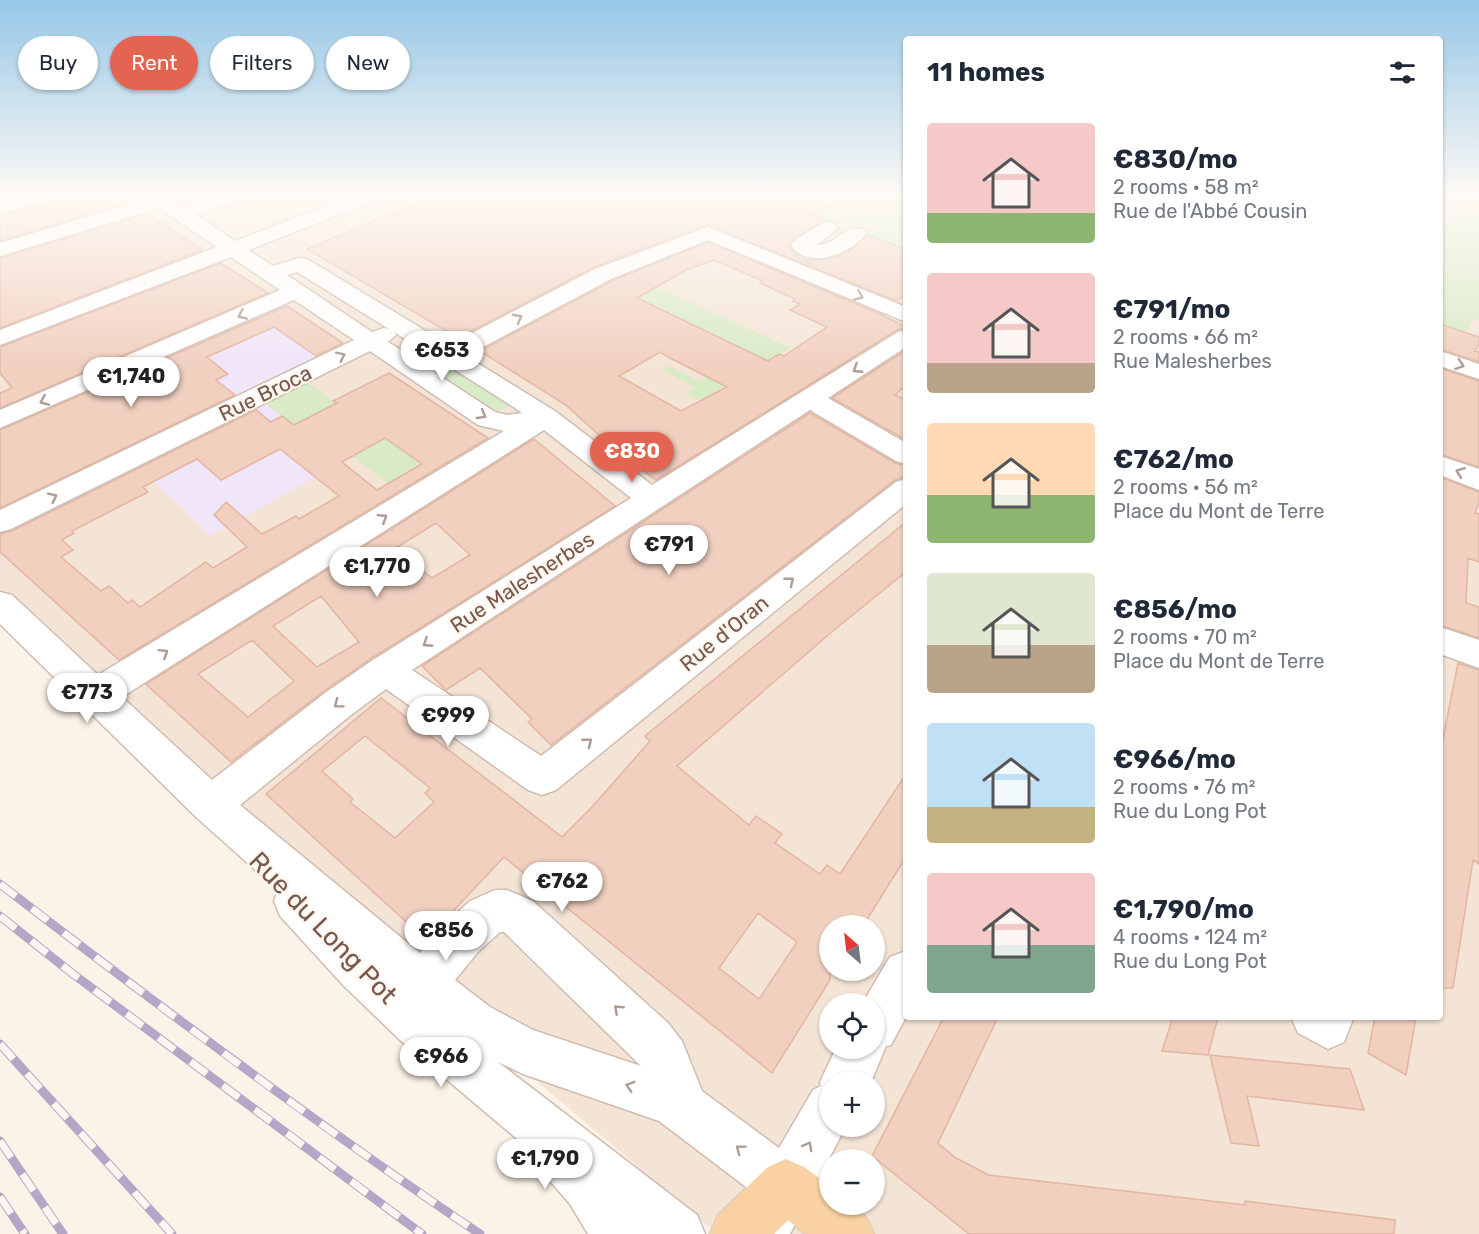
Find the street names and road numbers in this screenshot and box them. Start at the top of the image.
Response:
street label: Rue Broca [214,360,316,426]
street label: Rue Malesherbes [445,526,599,638]
street label: Rue d'Oran [675,590,773,676]
street label: Rue du Long Pot [243,845,403,1011]

